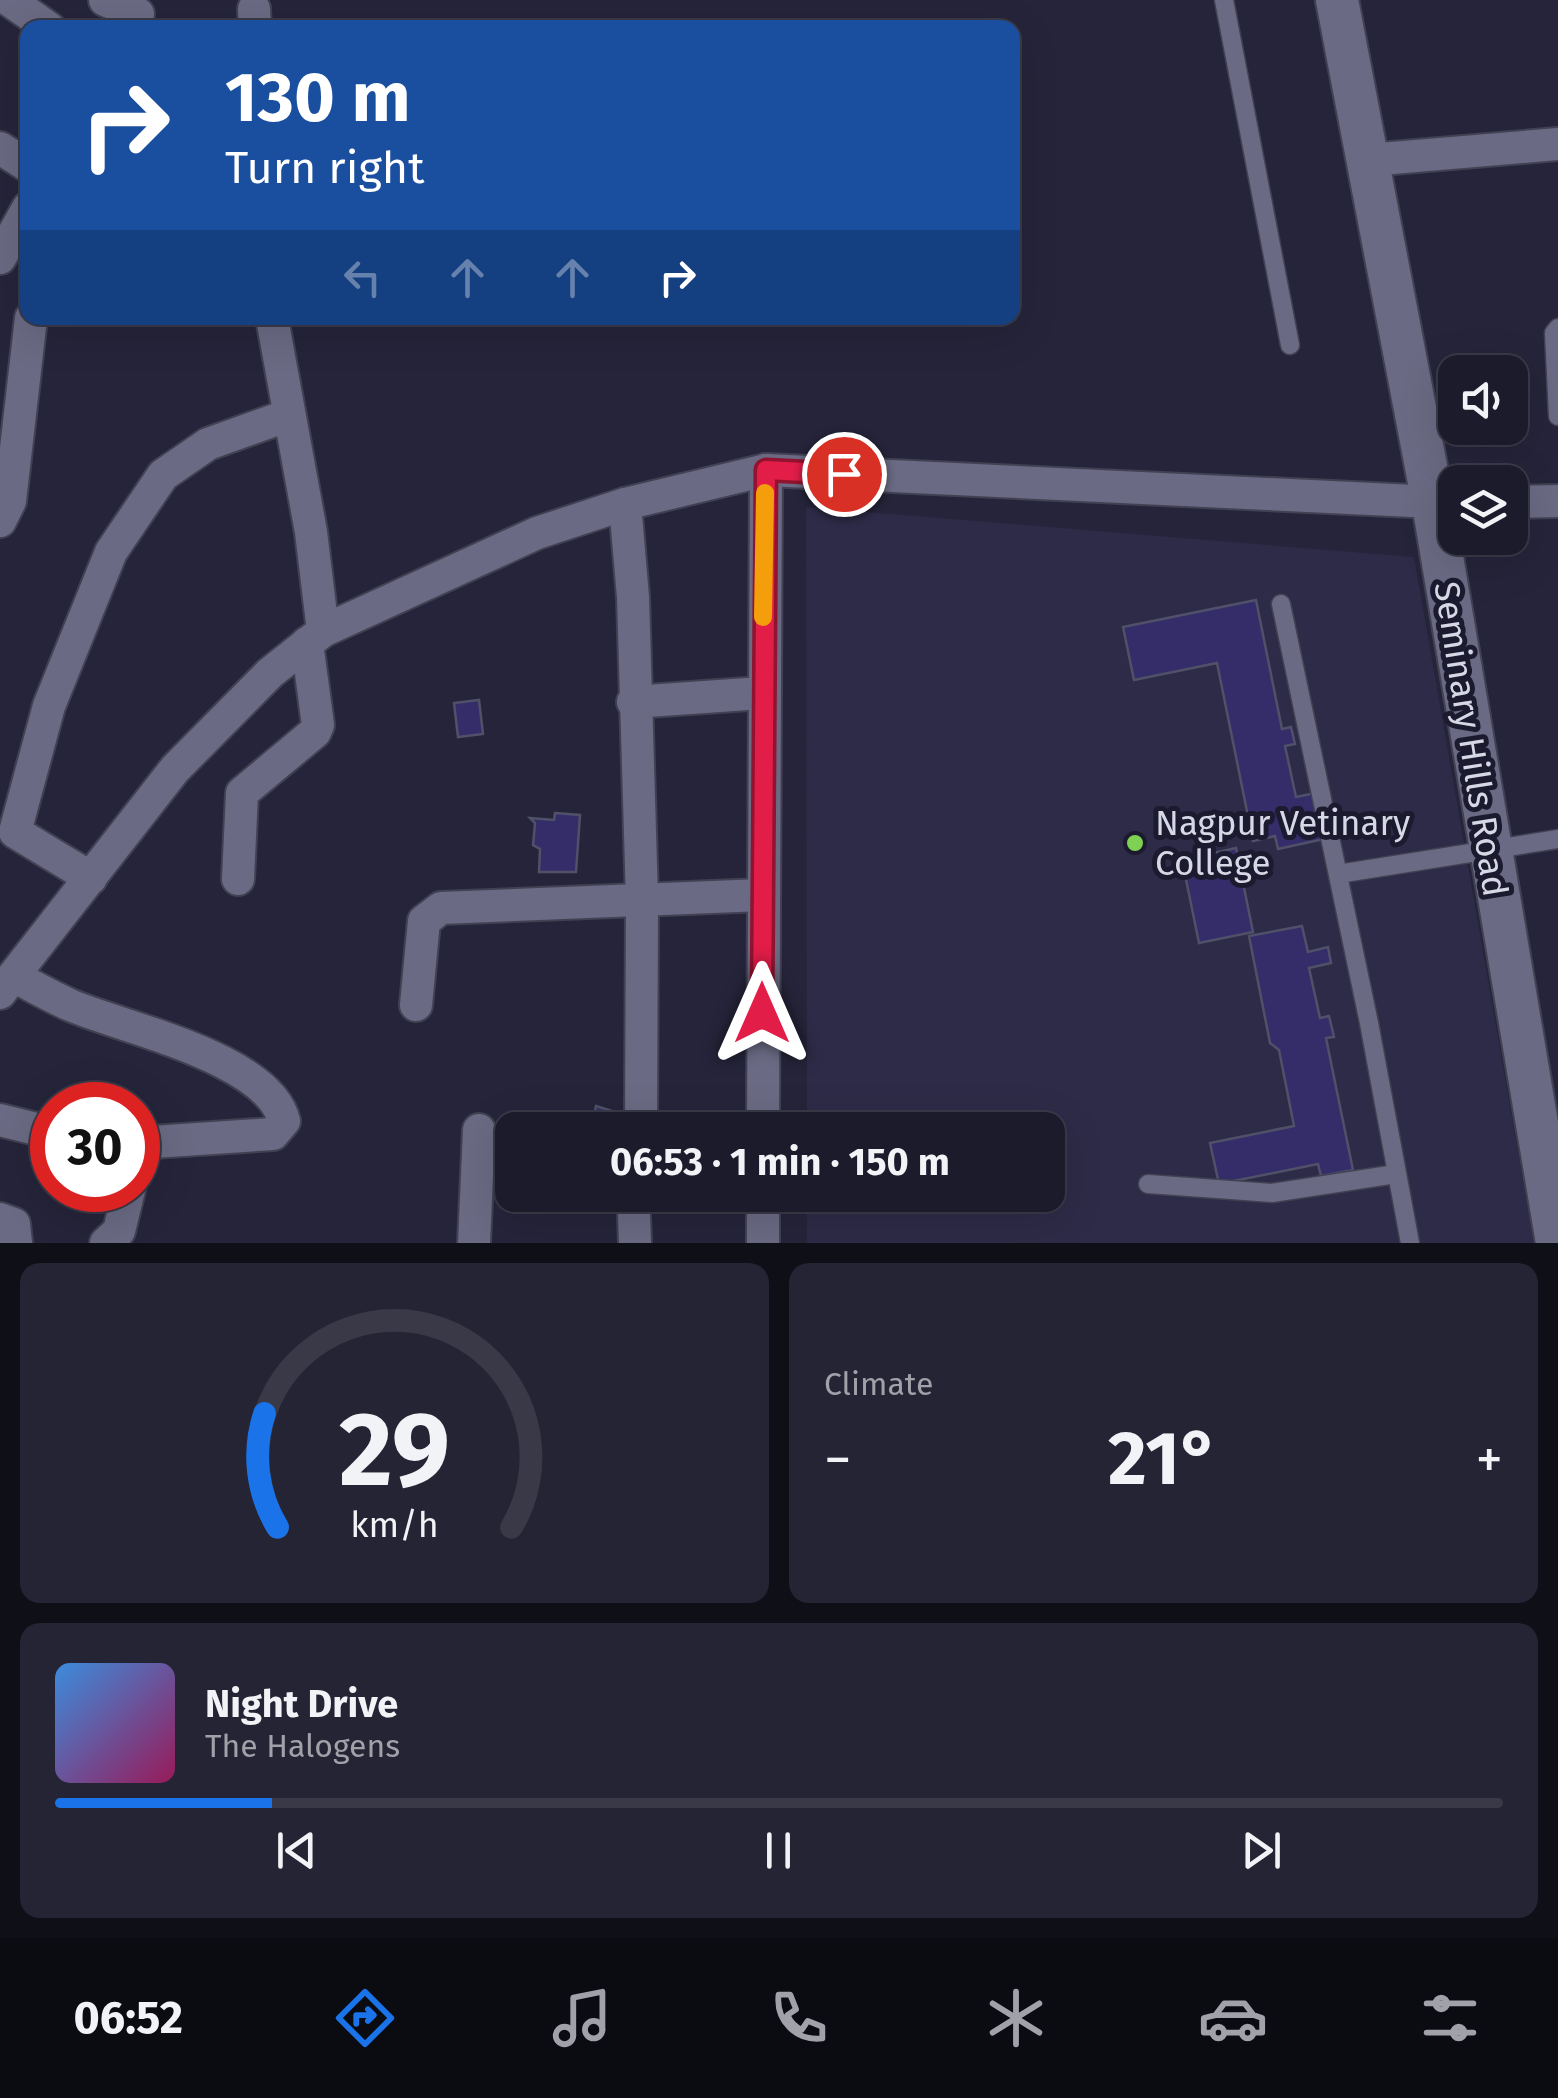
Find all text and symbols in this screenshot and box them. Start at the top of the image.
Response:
text: 130 m [225,56,411,140]
icon: right [60,60,190,190]
text: Turn right [225,141,424,195]
icon: left [335,250,390,305]
icon: ahead [440,250,495,305]
icon: ahead [545,250,600,305]
icon: right [650,250,705,305]
map controls [1438,355,1528,555]
button: sound [1438,355,1528,445]
pin [802,432,887,517]
icon: arrive [817,447,872,502]
button: layers [1438,465,1528,555]
street label: Seminary Hills Road [1425,579,1517,899]
place label: Nagpur Vetinary College [1155,802,1410,884]
marker: Nagpur Vetinary College [1124,832,1146,854]
position arrow [710,961,814,1065]
speed limit sign: 30 [30,1082,160,1212]
text: 06:53 · 1 min · 150 m [610,1139,950,1185]
text: Climate [824,1365,933,1403]
text: 29 [339,1388,450,1513]
text: 21° [1108,1414,1219,1504]
text: − [824,1427,852,1493]
text: + [1476,1427,1503,1493]
text: km/h [350,1504,439,1546]
text: Night Drive [205,1681,398,1727]
text: The Halogens [205,1727,400,1765]
icon: previous [269,1823,324,1878]
icon: pause [751,1823,806,1878]
icon: next [1234,1823,1289,1878]
icon: directions [330,1983,400,2053]
icon: music [547,1983,617,2053]
icon: phone [764,1983,834,2053]
icon: climate [981,1983,1051,2053]
icon: car [1198,1983,1268,2053]
icon: filters [1415,1983,1485,2053]
text: 06:52 [73,1991,183,2045]

